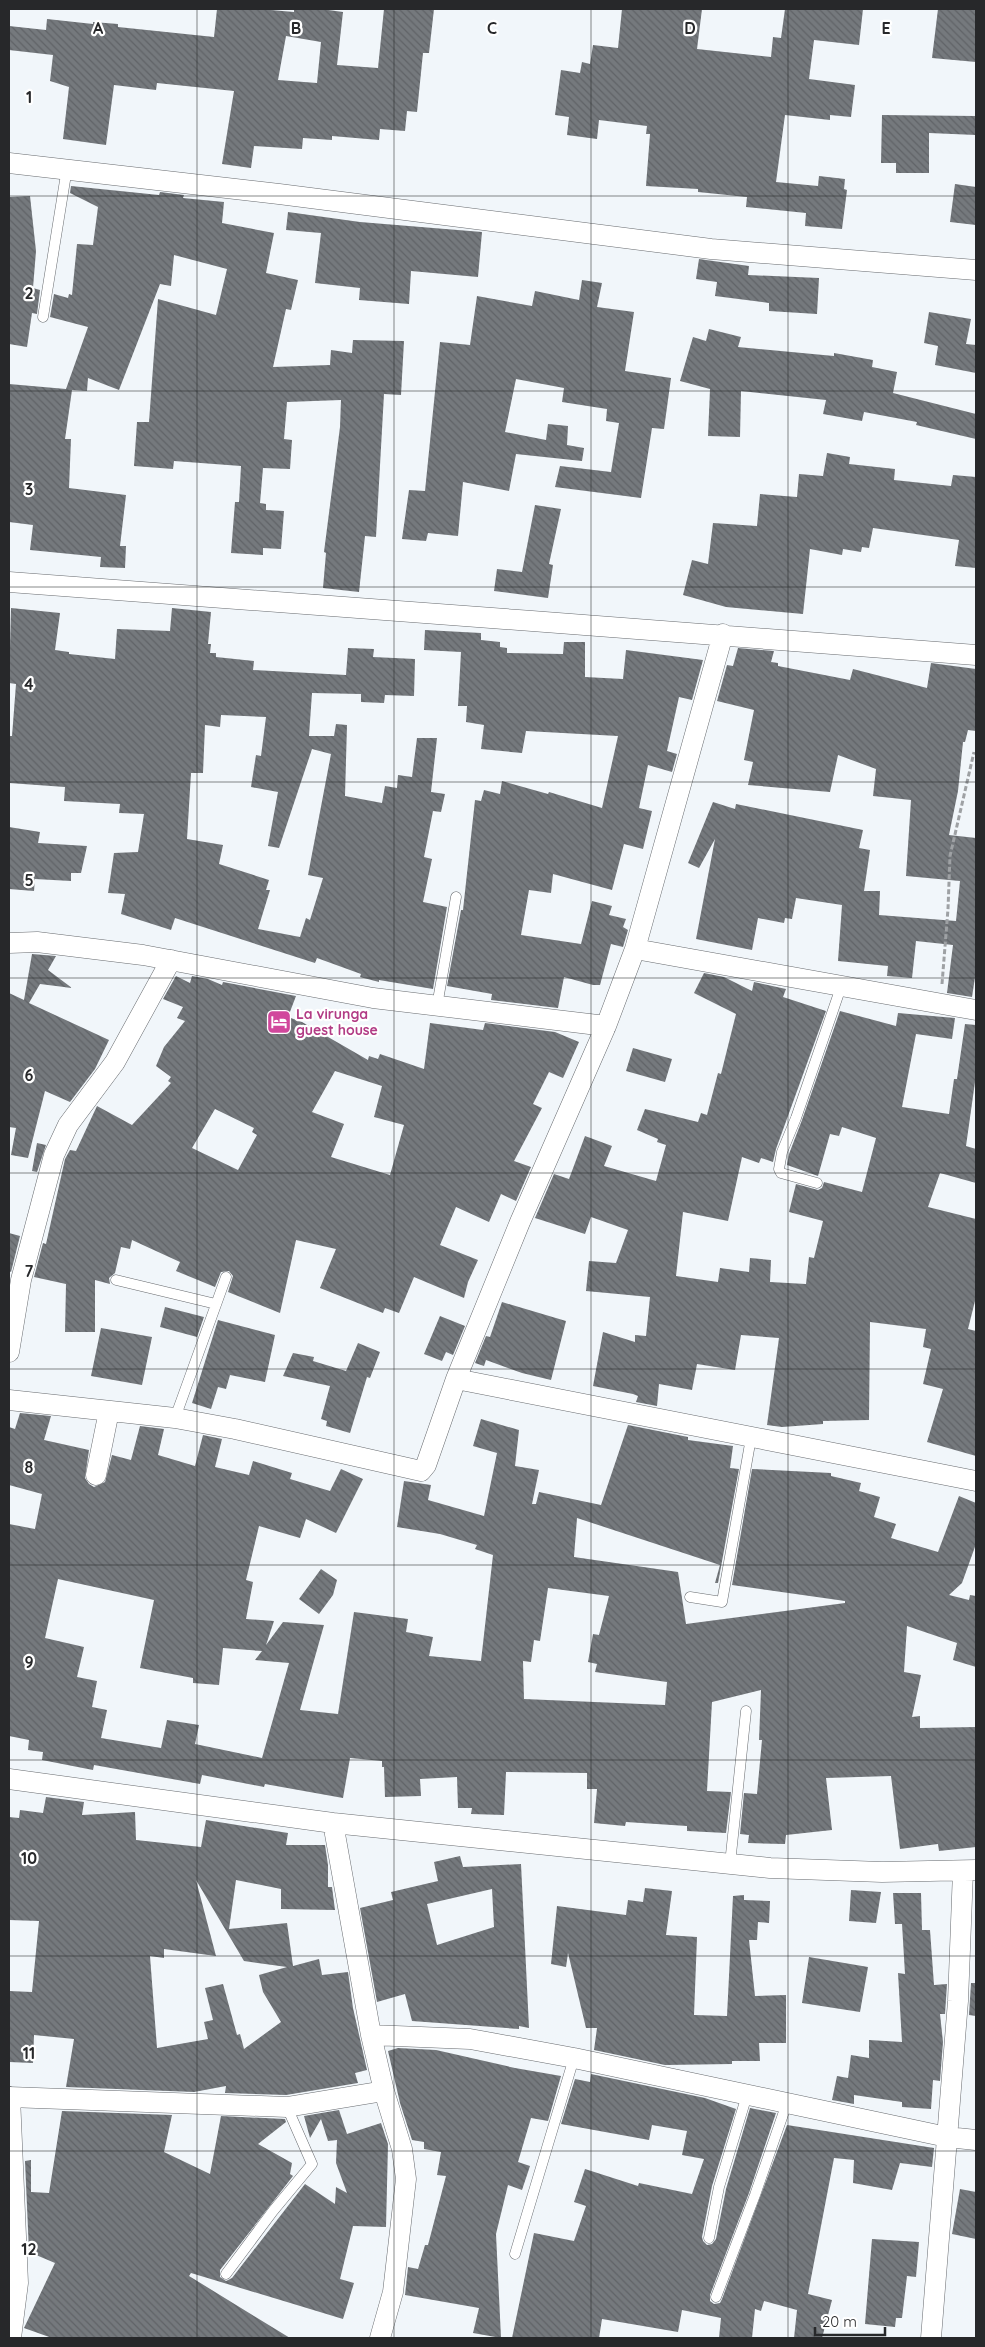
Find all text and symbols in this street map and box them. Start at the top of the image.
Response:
text: A [93,18,104,38]
text: B [291,18,301,38]
text: C [487,18,497,38]
text: D [684,18,696,38]
text: E [881,18,891,38]
text: 1 [26,87,32,107]
text: 2 [24,283,34,303]
text: 3 [25,479,33,499]
text: 4 [24,674,34,694]
text: 5 [24,870,34,890]
place label: La virunga guest house [296,1005,378,1039]
hotel icon: La virunga guest house [266,1009,292,1035]
text: 6 [25,1065,34,1085]
text: 7 [25,1261,34,1281]
text: 8 [25,1457,34,1477]
text: 9 [24,1652,34,1672]
text: 10 [21,1848,37,1868]
text: 11 [23,2043,35,2063]
text: 12 [21,2239,37,2259]
scale bar [815,2304,885,2336]
text: 20 m [822,2312,857,2331]

